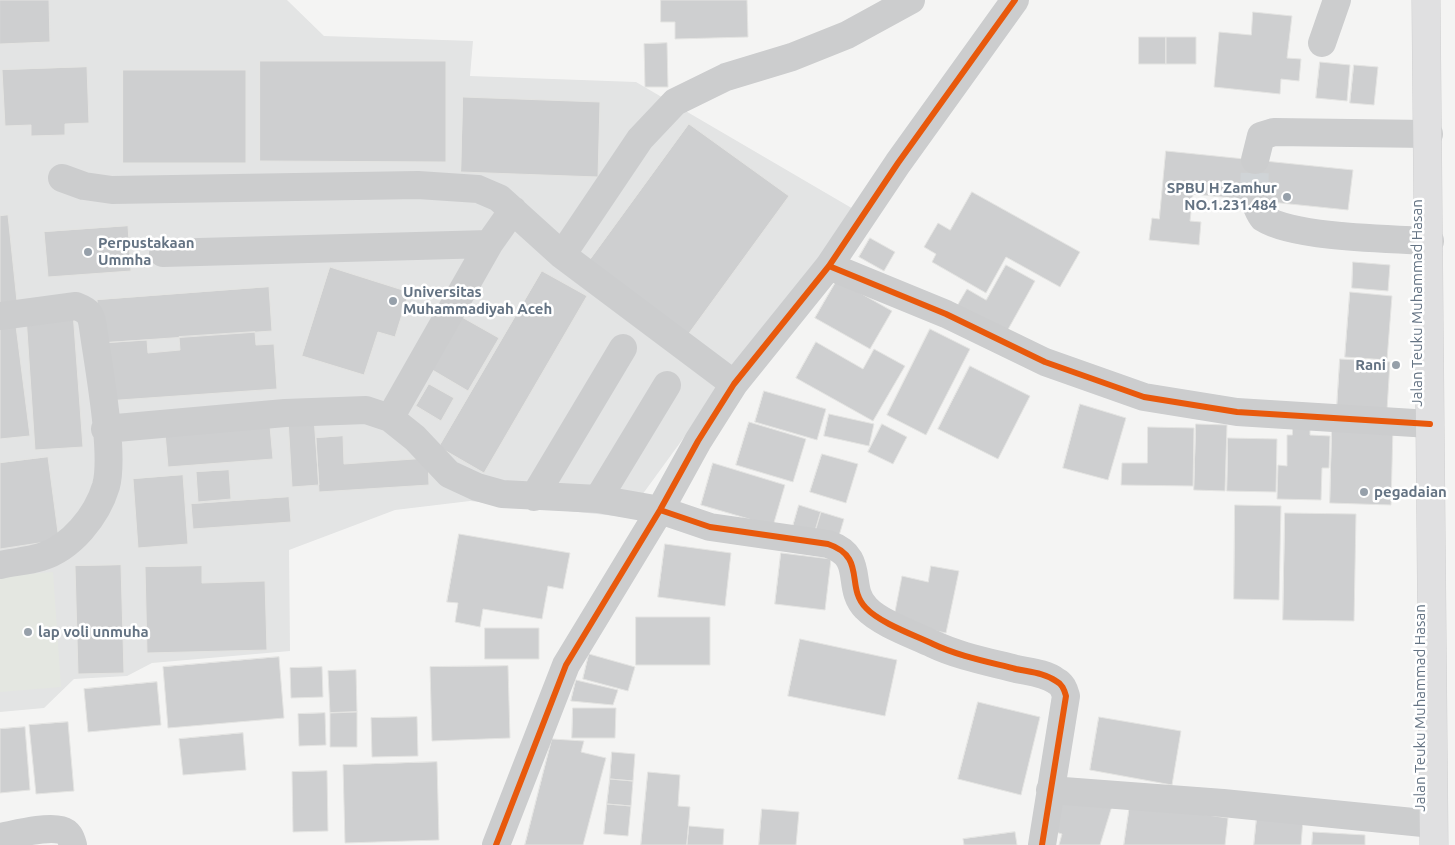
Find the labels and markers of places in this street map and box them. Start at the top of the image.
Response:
place label: SPBU H Zamhur NO.1.231.484 [1167,179,1277,214]
marker: SPBU H Zamhur NO.1.231.484 [1281,191,1293,203]
place label: Perpustakaan Ummha [98,234,195,269]
marker: Perpustakaan Ummha [82,246,94,258]
place label: Universitas Muhammadiyah Aceh [403,283,552,318]
marker: Universitas Muhammadiyah Aceh [387,295,399,307]
place label: Rani [1355,356,1386,374]
marker: Rani [1390,359,1402,371]
place label: pegadaian [1374,483,1447,501]
marker: pegadaian [1358,486,1370,498]
place label: lap voli unmuha [38,623,149,641]
marker: lap voli unmuha [22,626,34,638]

